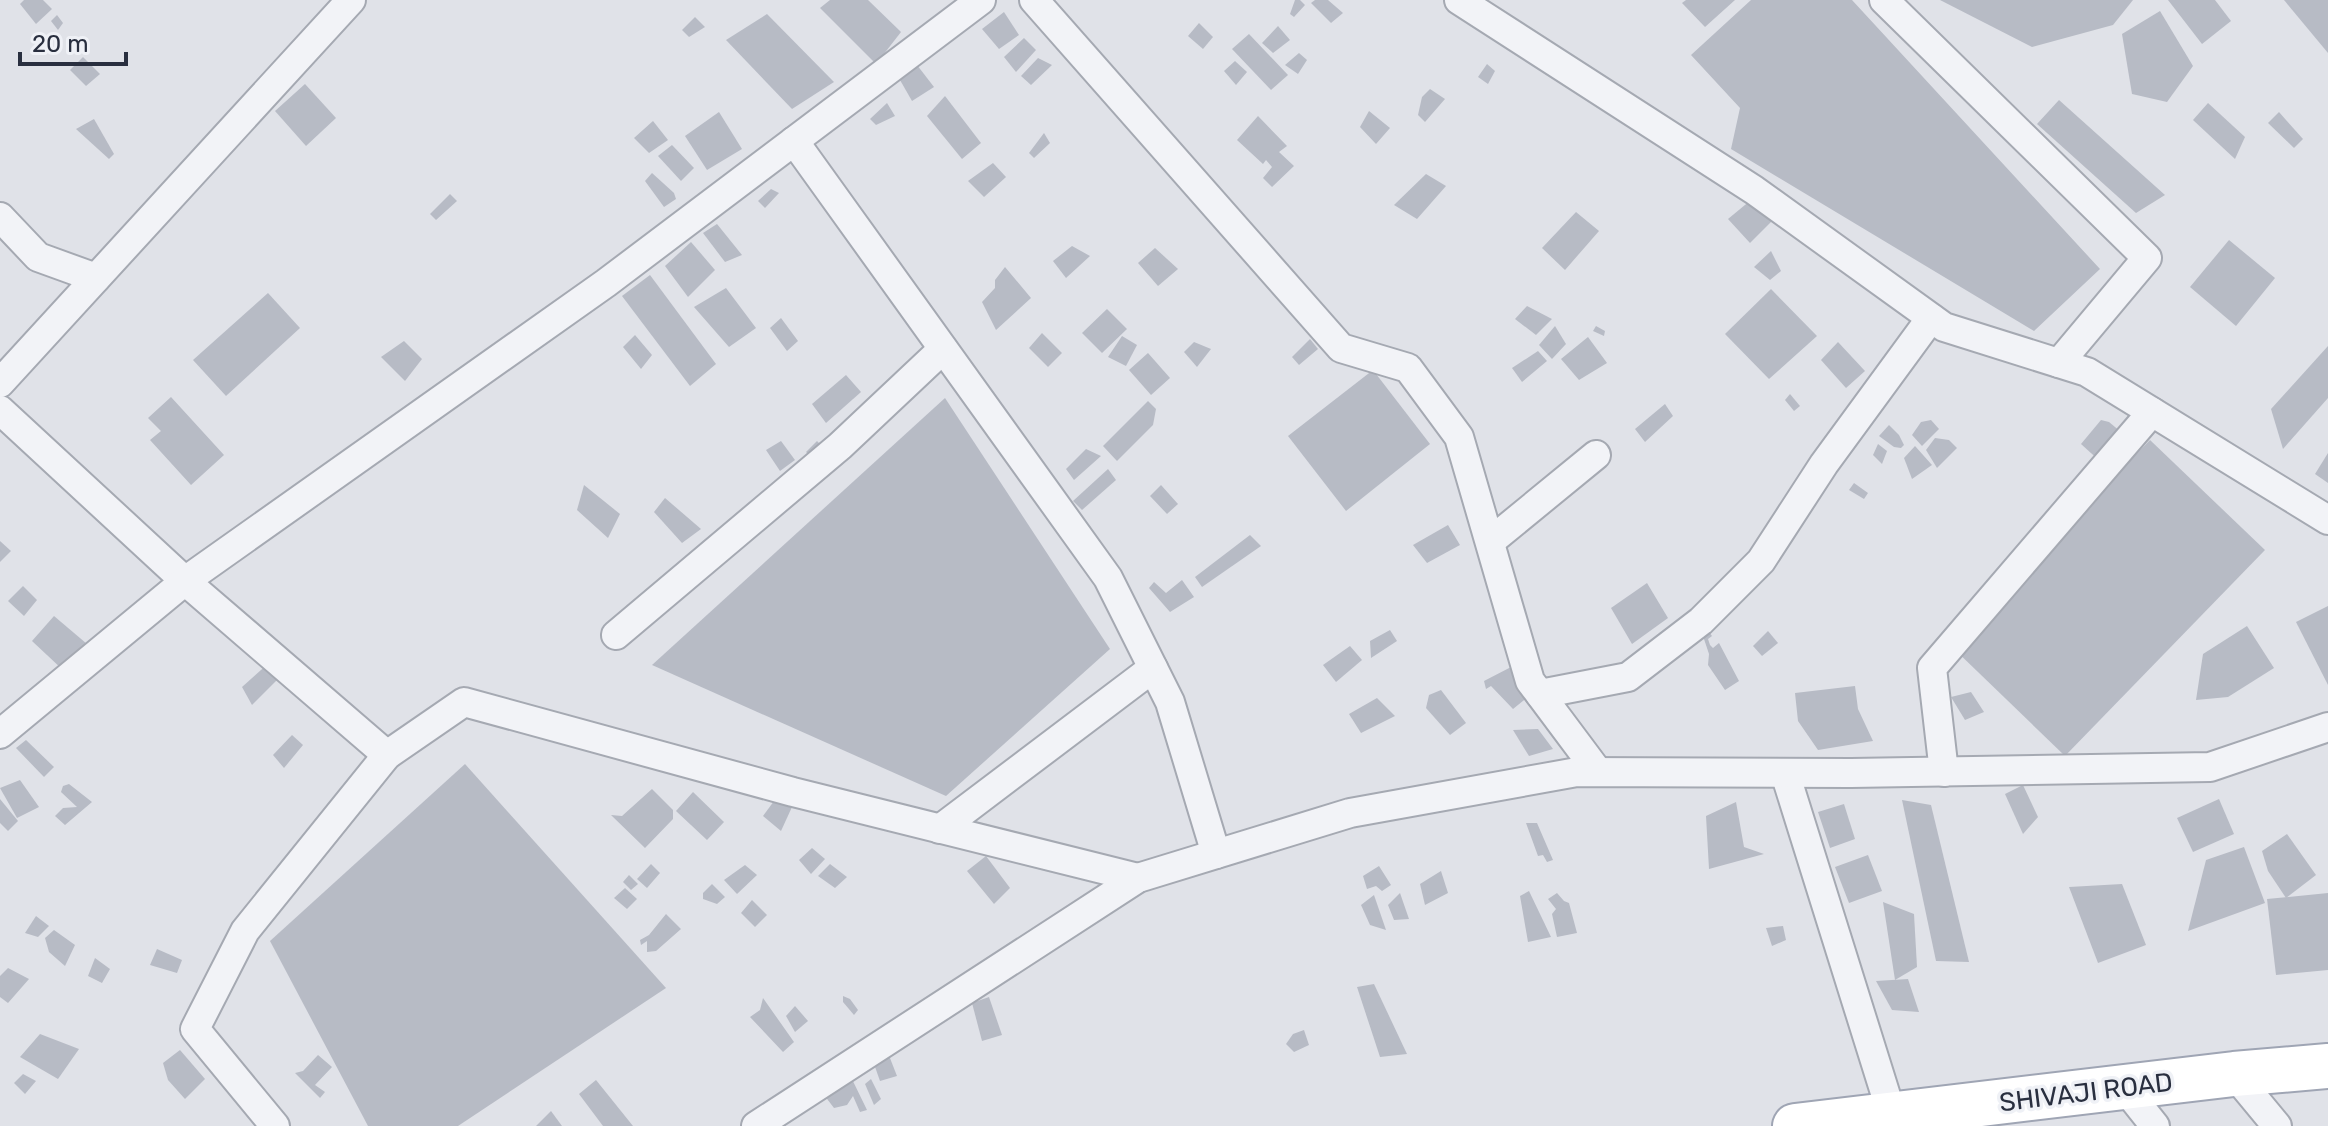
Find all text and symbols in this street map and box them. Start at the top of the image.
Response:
scale bar [20,16,126,66]
text: 20 m [32,30,89,58]
street label: SHIVAJI ROAD [1998,1066,2174,1119]

